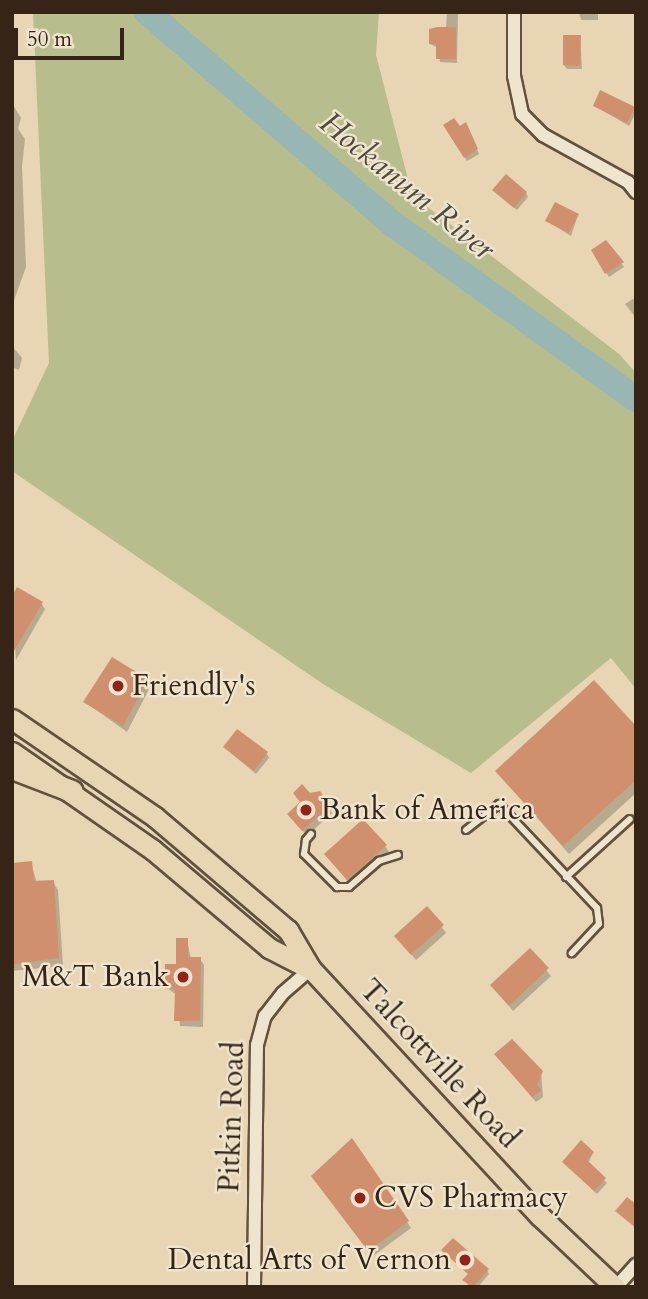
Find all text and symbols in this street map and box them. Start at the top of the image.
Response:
scale bar [18,14,128,58]
text: 50 m [27,25,72,54]
water label: Hockanum River [312,104,502,268]
place label: Friendly's [132,668,255,704]
marker: Friendly's [110,678,126,694]
place label: Bank of America [320,792,534,828]
marker: Bank of America [298,802,314,818]
place label: M&T Bank [22,959,169,995]
marker: M&T Bank [175,969,191,985]
street label: Talcottville Road [352,972,526,1156]
street label: Pitkin Road [211,1041,253,1193]
place label: CVS Pharmacy [374,1180,568,1216]
marker: CVS Pharmacy [352,1190,368,1206]
place label: Dental Arts of Vernon [168,1242,451,1278]
marker: Dental Arts of Vernon [457,1252,473,1268]

